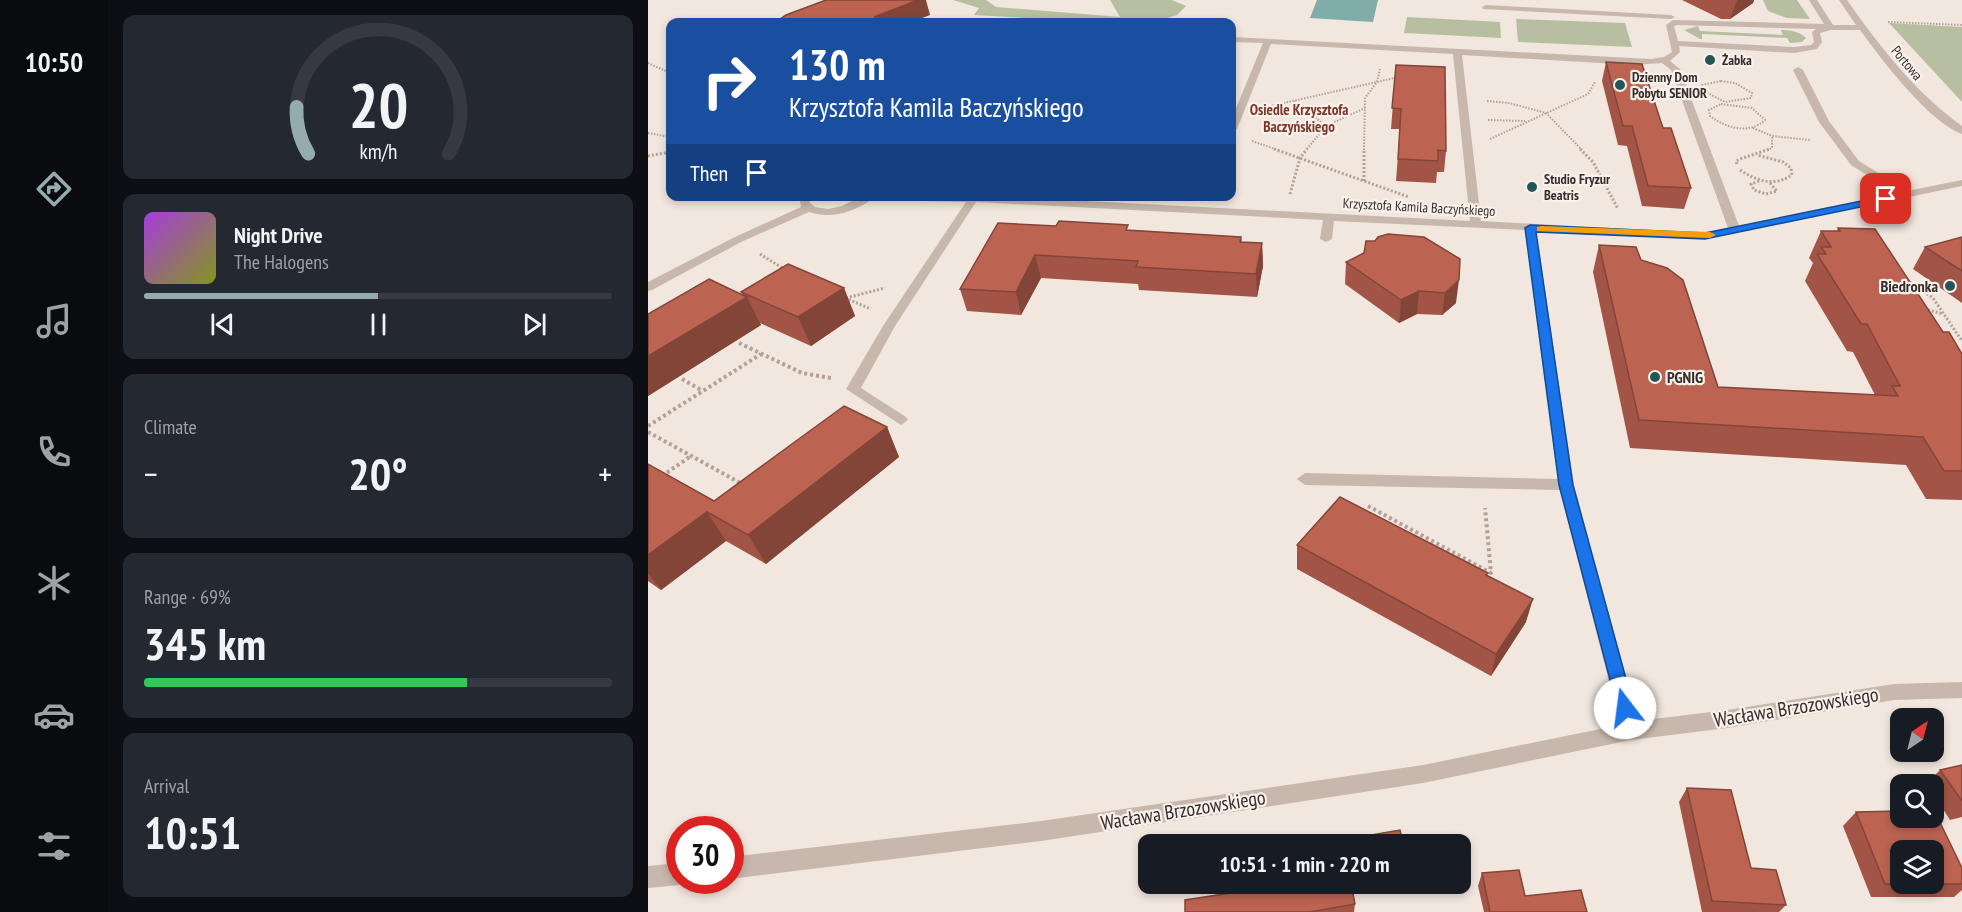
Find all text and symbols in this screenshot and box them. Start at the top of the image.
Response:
text: 130 m [789,37,886,92]
icon: right [690,42,768,120]
street label: Portowa [1887,42,1927,84]
text: 10:50 [25,45,83,79]
place label: Żabka [1722,51,1752,69]
marker: Żabka [1703,53,1717,67]
text: 20 [348,64,408,145]
place label: Dzienny Dom Pobytu SENIOR [1632,68,1707,102]
marker: Dzienny Dom Pobytu SENIOR [1613,78,1627,92]
text: Krzysztofa Kamila Baczyńskiego [789,90,1084,124]
district label: Osiedle Krzysztofa Baczyńskiego [1250,100,1348,136]
text: km/h [359,138,397,166]
icon: arrive [740,156,773,189]
text: Then [690,159,728,187]
icon: directions [33,168,75,210]
place label: Studio Fryzur Beatris [1544,170,1611,204]
pin [1860,173,1911,224]
marker: Studio Fryzur Beatris [1525,180,1539,194]
icon: arrive [1869,182,1902,215]
street label: Krzysztofa Kamila Baczyńskiego [1342,194,1496,220]
text: Night Drive [234,221,323,249]
text: The Halogens [234,249,329,275]
place label: Biedronka [1880,276,1938,296]
marker: Biedronka [1943,279,1957,293]
icon: music [33,300,75,342]
icon: previous [206,308,239,341]
icon: pause [362,308,395,341]
icon: next [518,308,551,341]
place label: PGNIG [1667,367,1703,387]
marker: PGNIG [1648,370,1662,384]
text: Climate [144,414,197,440]
icon: phone [33,431,75,473]
text: 20° [348,444,408,502]
text: − [144,452,158,495]
text: + [598,452,612,495]
icon: climate [33,562,75,604]
text: Range · 69% [144,584,231,610]
text: 345 km [144,614,266,672]
position arrow [1593,676,1657,740]
street label: Wacława Brzozowskiego [1712,681,1880,733]
icon: car [33,694,75,736]
north arrow [1890,708,1944,762]
map controls [1890,708,1944,894]
text: Arrival [144,773,189,799]
button: search [1890,774,1944,828]
street label: Wacława Brzozowskiego [1099,784,1267,836]
text: 10:51 [144,803,241,861]
speed limit sign: 30 [666,816,744,894]
icon: filters [33,825,75,867]
button: layers [1890,840,1944,894]
text: 10:51 · 1 min · 220 m [1219,850,1390,878]

